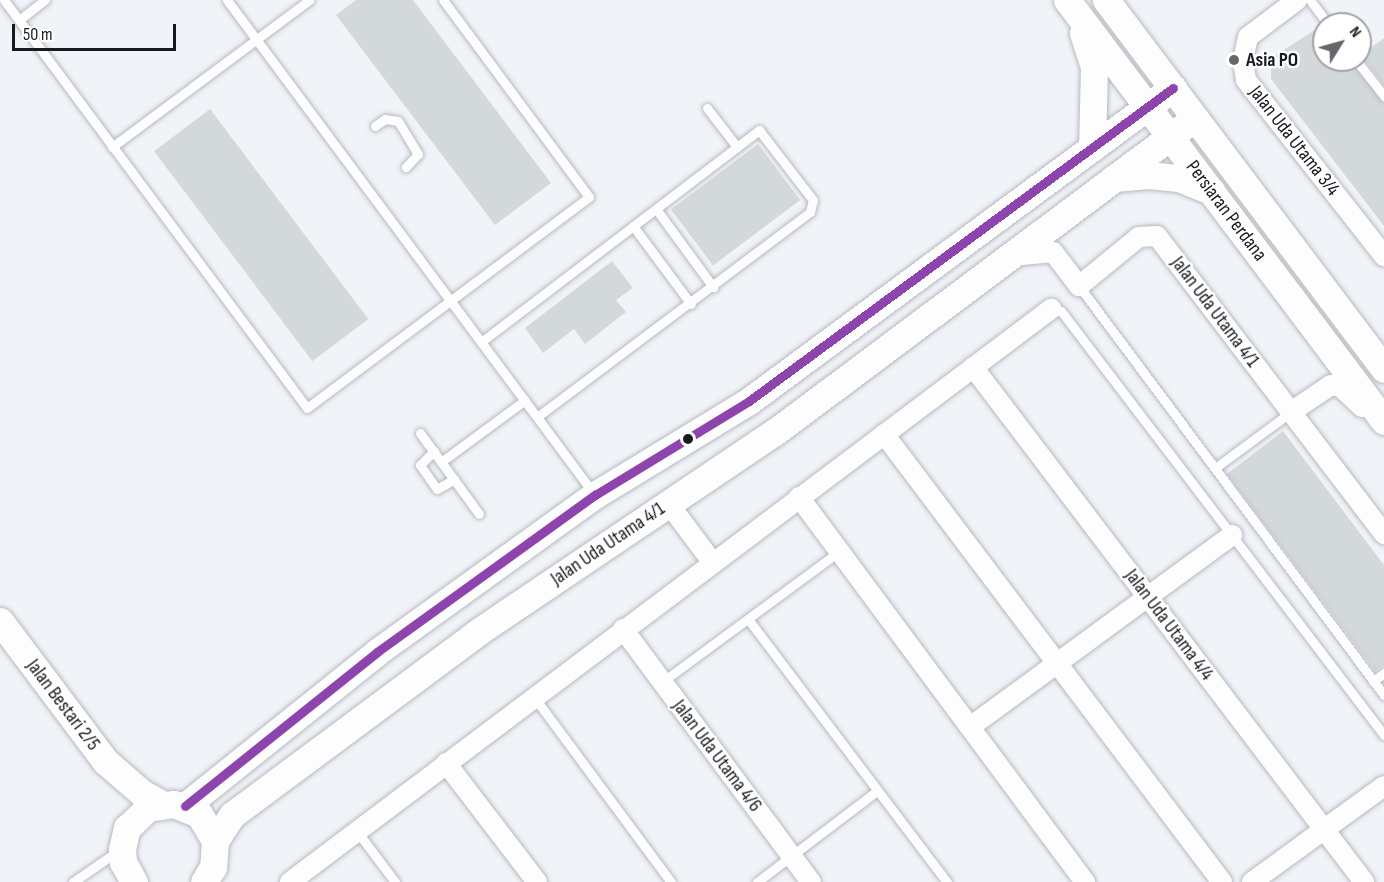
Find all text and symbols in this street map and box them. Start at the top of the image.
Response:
scale bar [15,12,178,50]
north arrow [1312,12,1372,72]
text: N [1345,23,1365,41]
text: 50 m [23,24,53,45]
place label: Asia PO [1246,48,1298,72]
marker: Asia PO [1227,53,1241,67]
street label: Jalan Uda Utama 3/4 [1244,81,1344,201]
street label: Persiaran Perdana [1180,156,1272,266]
street label: Jalan Uda Utama 4/1 [1166,252,1264,372]
unlabelled marker [682,433,694,445]
street label: Jalan Uda Utama 4/1 [546,497,670,591]
street label: Jalan Uda Utama 4/4 [1119,565,1219,685]
street label: Jalan Bestari 2/5 [21,655,105,755]
street label: Jalan Uda Utama 4/6 [667,695,767,817]

